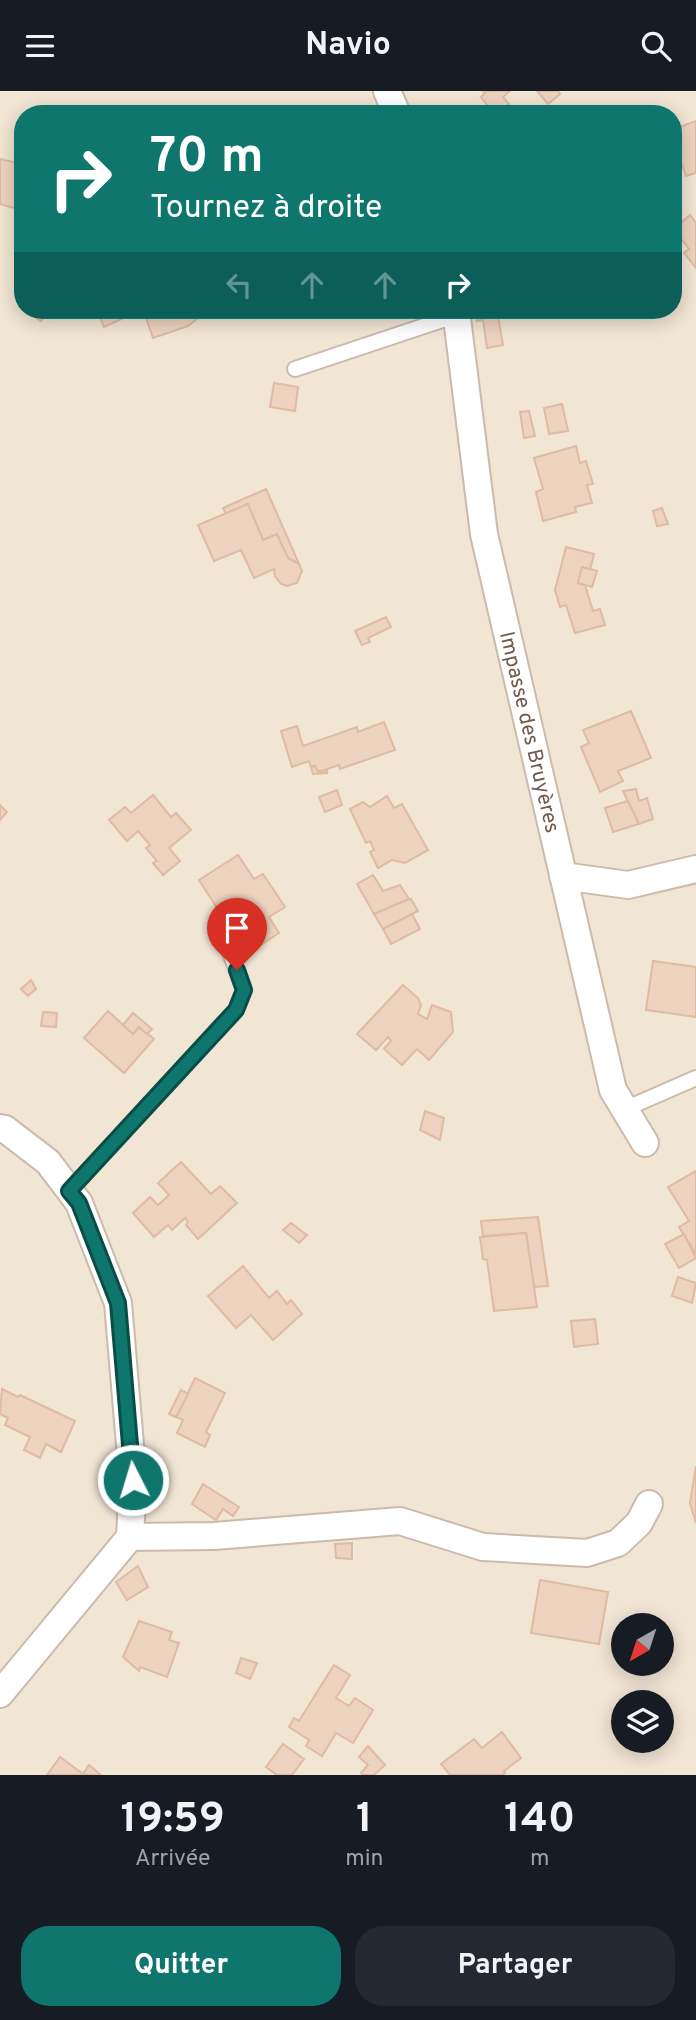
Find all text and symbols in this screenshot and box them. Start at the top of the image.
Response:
text: Navio [305,26,391,66]
icon: menu [21,27,59,65]
icon: search [637,27,675,65]
text: 70 m [150,128,264,190]
icon: right [35,133,126,224]
text: Tournez à droite [150,189,382,229]
icon: left [220,266,258,304]
icon: ahead [293,266,331,304]
icon: ahead [366,266,404,304]
icon: right [439,266,477,304]
street label: Impasse des Bruyères [492,629,565,836]
pin [207,898,267,970]
icon: arrive [218,909,256,947]
position arrow [96,1443,170,1517]
north arrow [611,1613,674,1677]
map controls [611,1613,674,1753]
button: layers [611,1690,674,1753]
text: 19:59 [120,1794,225,1847]
text: 1 [356,1794,373,1847]
text: 140 [504,1794,576,1847]
text: Arrivée [135,1845,210,1874]
text: min [345,1845,384,1874]
text: m [530,1845,550,1874]
button: Quitter [21,1926,341,2006]
button: Partager [355,1926,675,2006]

